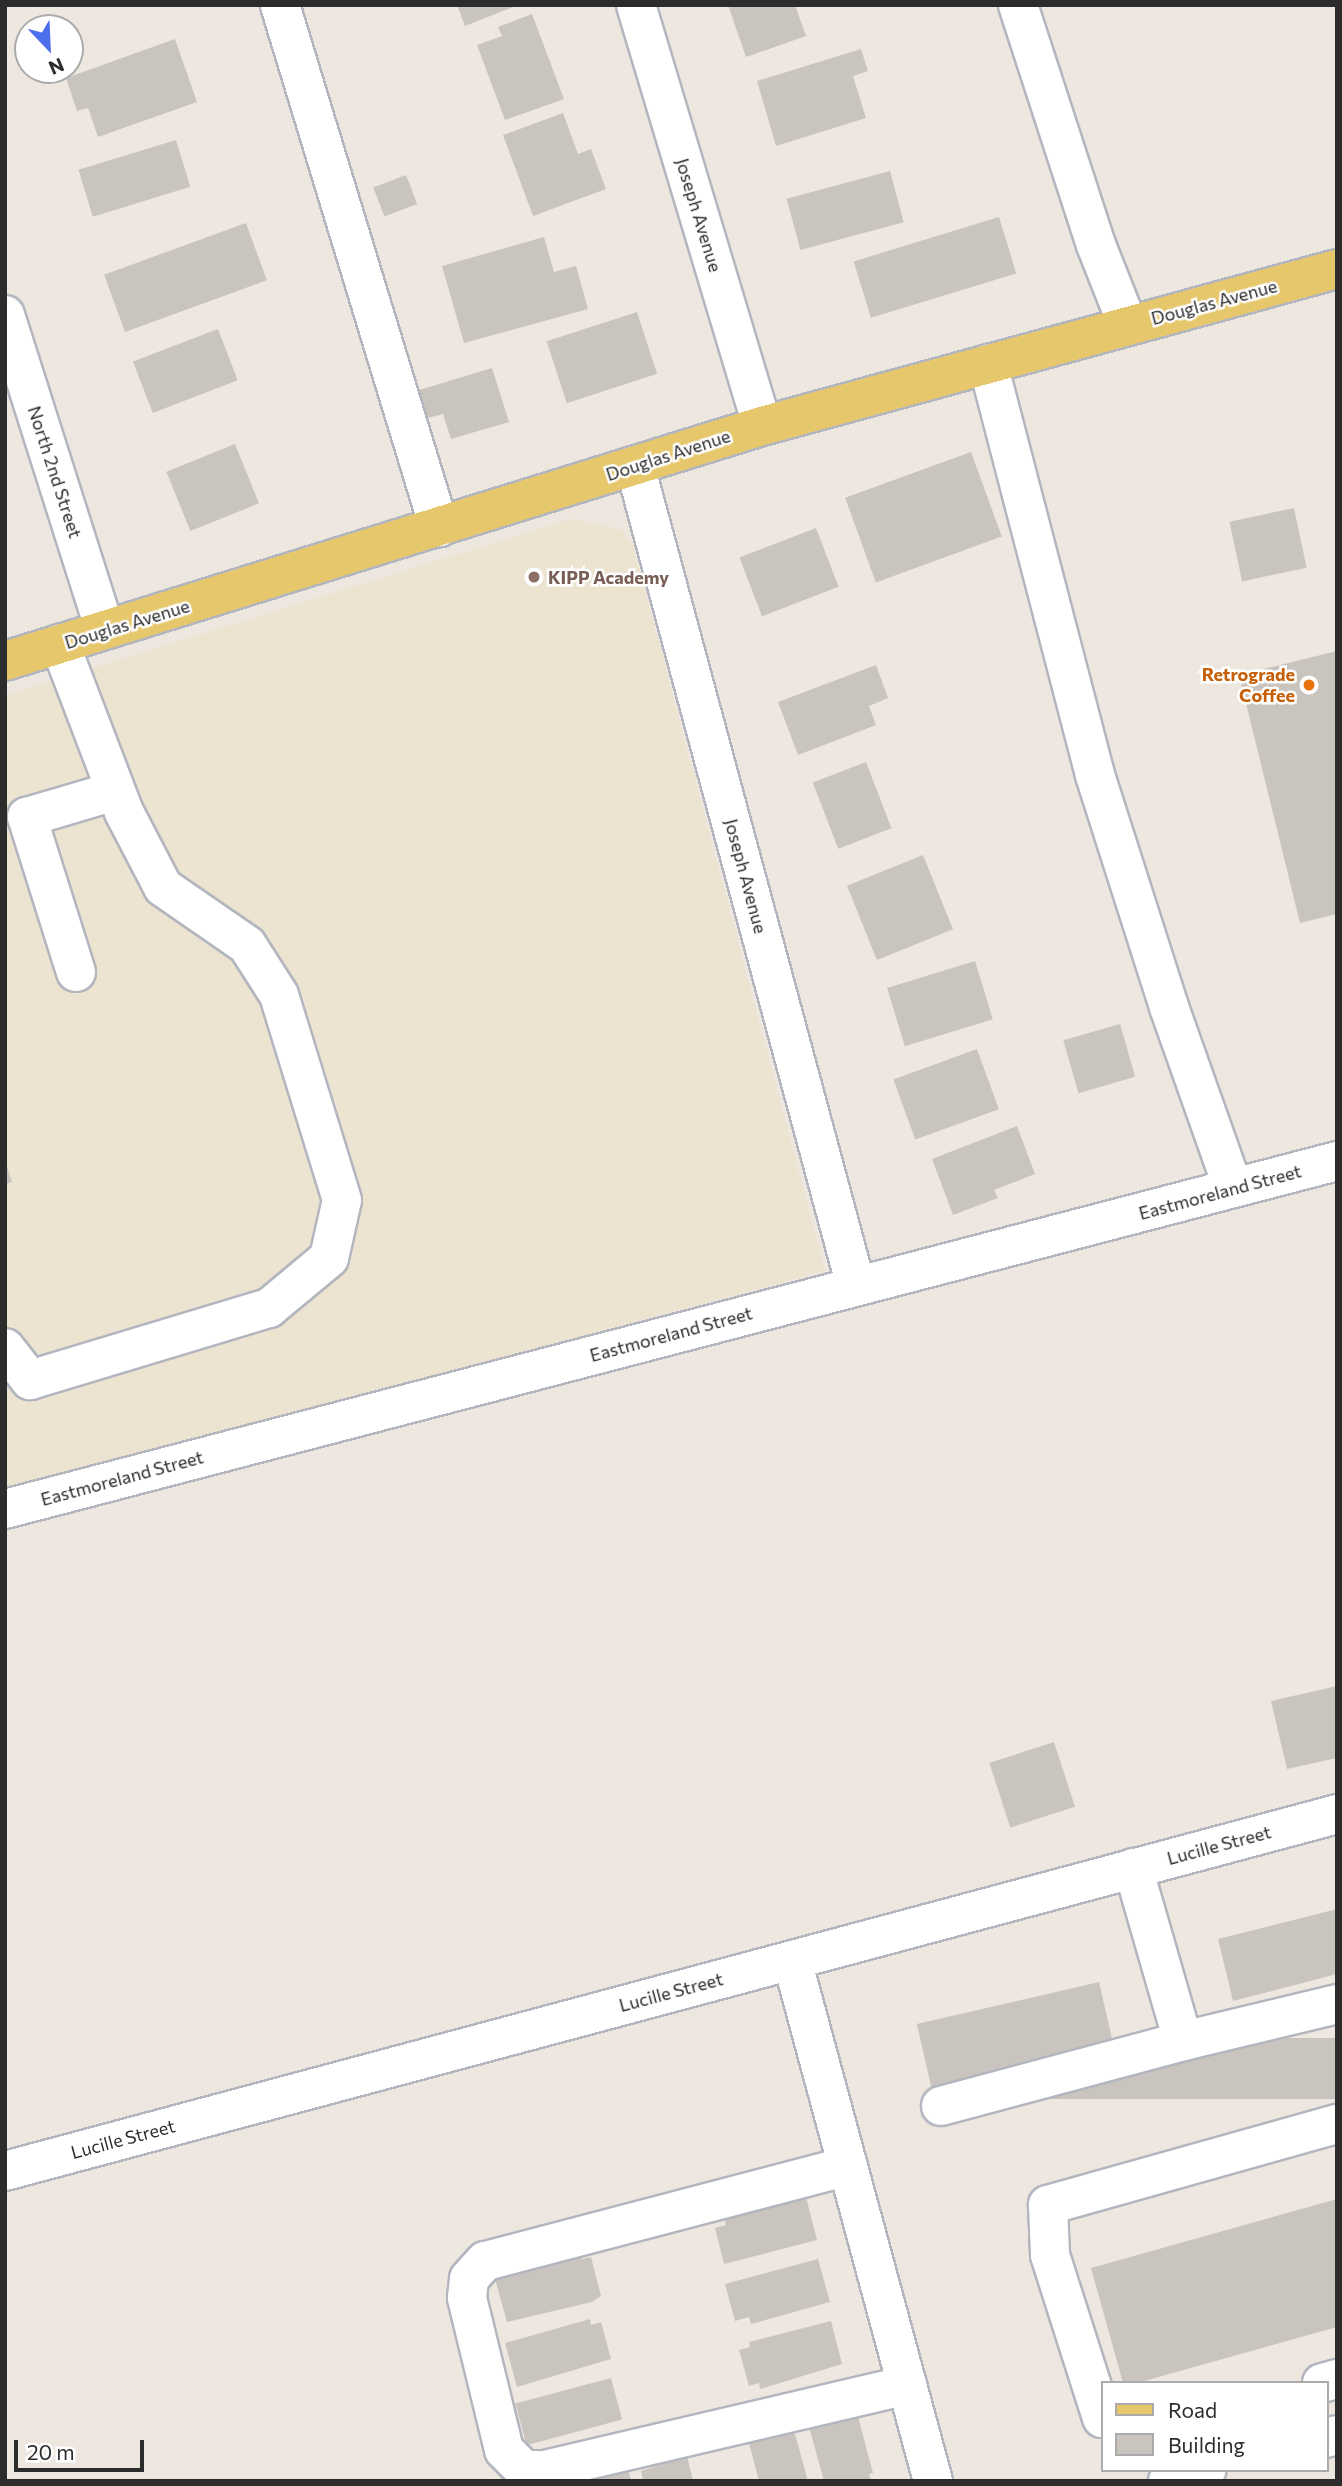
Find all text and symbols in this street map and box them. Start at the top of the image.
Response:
north arrow [14,14,84,84]
text: N [46,54,68,80]
street label: Joseph Avenue [671,155,727,275]
street label: Douglas Avenue [1149,275,1279,329]
street label: North 2nd Street [23,403,87,541]
street label: Douglas Avenue [603,425,733,485]
place label: KIPP Academy [548,566,669,588]
marker: KIPP Academy [526,569,542,585]
street label: Douglas Avenue [62,595,192,653]
place label: Retrograde Coffee [1202,664,1295,706]
marker: Retrograde Coffee [1301,677,1317,693]
street label: Joseph Avenue [720,816,772,936]
street label: Eastmoreland Street [1136,1160,1304,1224]
street label: Eastmoreland Street [587,1302,755,1366]
street label: Eastmoreland Street [38,1446,206,1510]
street label: Lucille Street [1165,1821,1273,1869]
street label: Lucille Street [617,1968,725,2016]
street label: Lucille Street [69,2115,177,2163]
legend [1100,2381,1328,2472]
text: Road [1168,2397,1217,2422]
scale bar [18,2426,147,2470]
text: Building [1168,2432,1245,2457]
text: 20 m [27,2439,75,2464]

